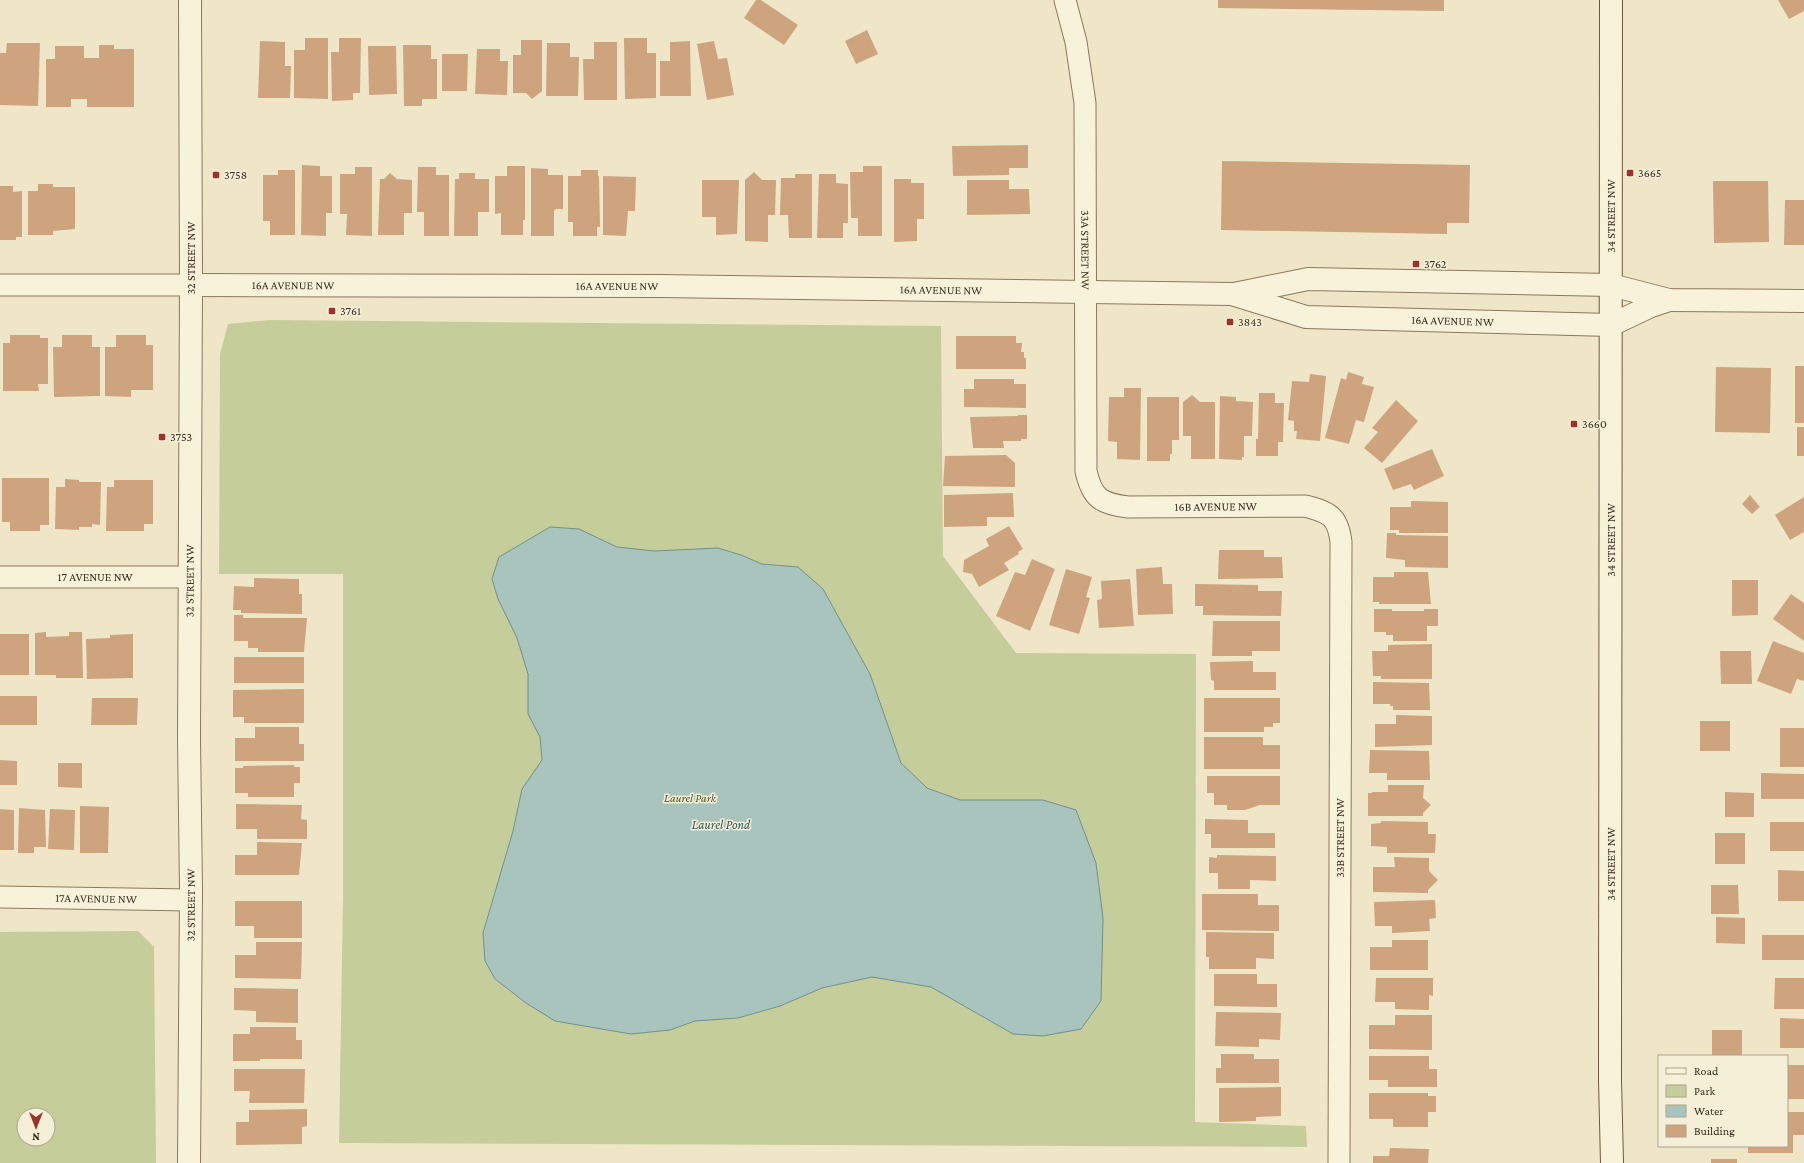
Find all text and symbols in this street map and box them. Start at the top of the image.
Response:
place label: 3665 [1638,166,1661,180]
place label: 3758 [224,168,247,182]
marker: 3665 [1625,168,1635,178]
marker: 3758 [211,170,221,180]
street label: 34 STREET NW [1604,179,1618,253]
street label: 33A STREET NW [1078,210,1093,290]
street label: 32 STREET NW [184,221,198,295]
place label: 3762 [1424,257,1447,271]
marker: 3762 [1411,259,1421,269]
street label: 16A AVENUE NW [252,278,334,292]
street label: 16A AVENUE NW [576,279,658,293]
street label: 16A AVENUE NW [900,282,982,297]
place label: 3761 [340,304,361,318]
marker: 3761 [327,306,337,316]
street label: 16A AVENUE NW [1411,313,1494,329]
place label: 3843 [1238,315,1262,329]
marker: 3843 [1225,317,1235,327]
place label: 3660 [1582,417,1607,431]
marker: 3660 [1569,419,1579,429]
place label: 3753 [170,430,192,444]
marker: 3753 [157,432,167,442]
street label: 16B AVENUE NW [1175,499,1257,514]
street label: 34 STREET NW [1604,503,1618,577]
street label: 32 STREET NW [183,544,197,618]
street label: 17 AVENUE NW [57,570,133,584]
park label: Laurel Park [664,791,717,805]
street label: 33B STREET NW [1333,798,1347,878]
water label: Laurel Pond [692,817,751,832]
street label: 34 STREET NW [1604,827,1618,901]
street label: 32 STREET NW [184,868,198,942]
street label: 17A AVENUE NW [55,891,137,906]
legend [1658,1055,1788,1147]
text: Road [1694,1064,1719,1078]
text: Park [1694,1084,1716,1098]
text: Water [1694,1104,1724,1118]
north arrow [16,1107,56,1147]
text: Building [1694,1124,1735,1138]
text: N [32,1131,40,1143]

